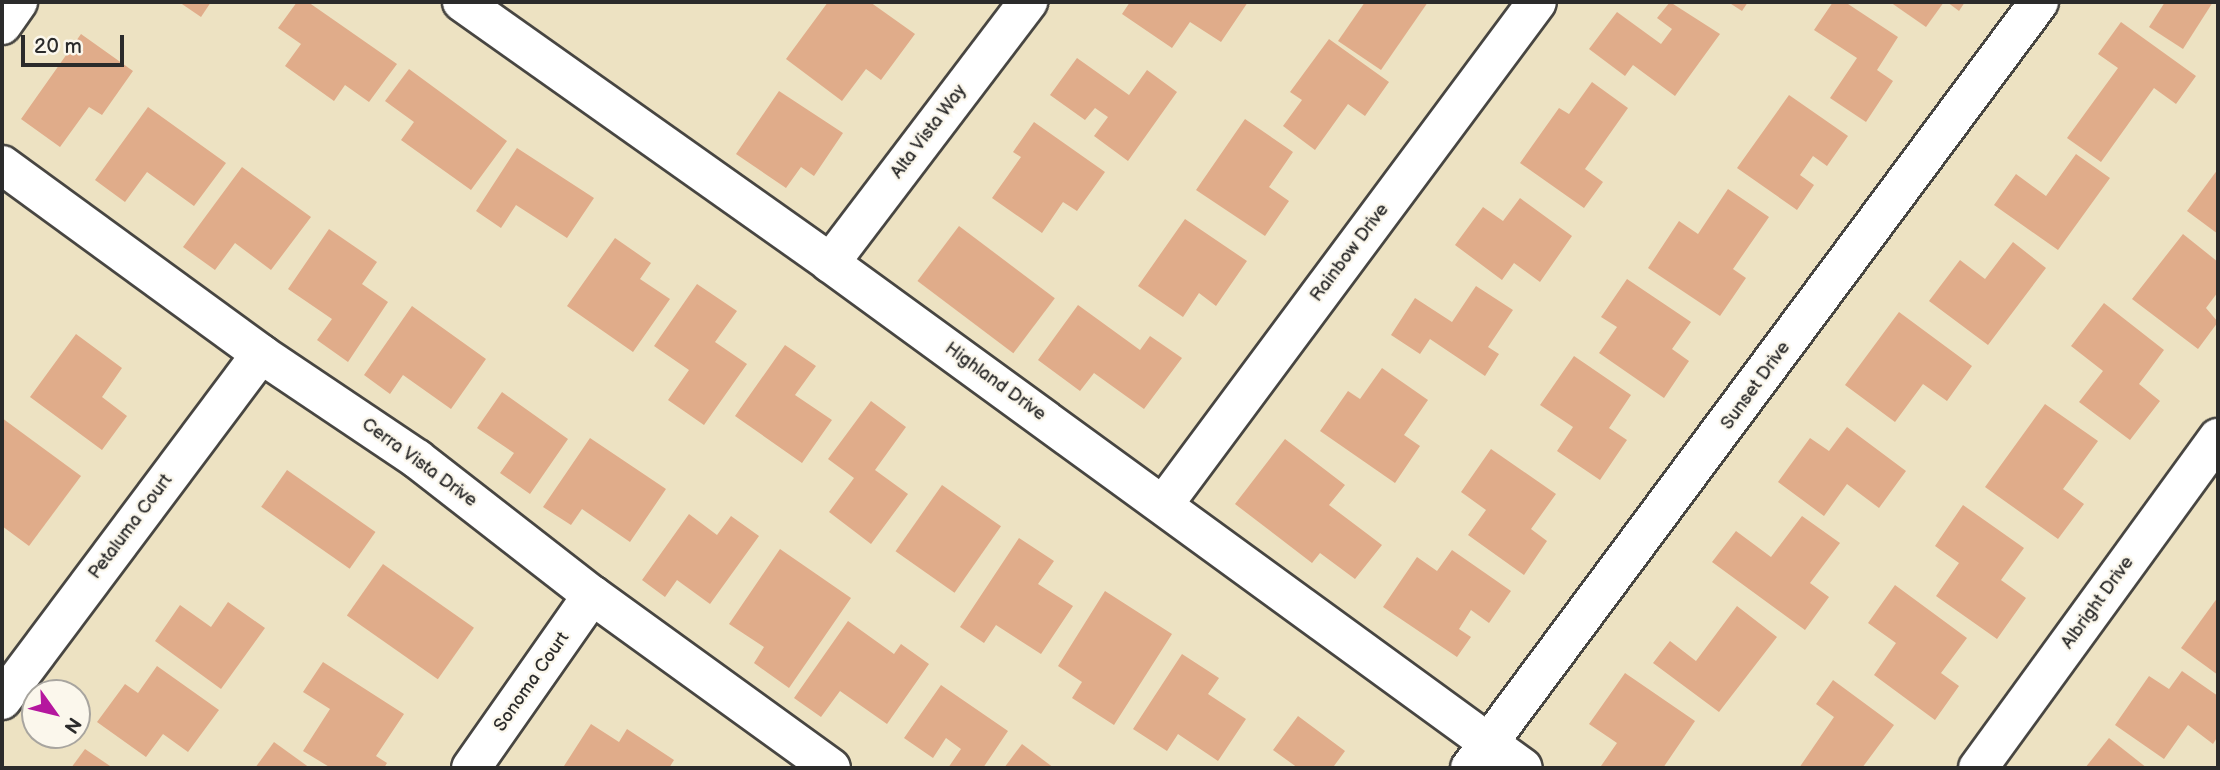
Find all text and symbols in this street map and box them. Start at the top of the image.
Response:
scale bar [24,21,128,65]
text: 20 m [34,34,82,59]
street label: Alta Vista Way [886,80,972,184]
street label: Rainbow Drive [1306,200,1394,306]
street label: Highland Drive [940,338,1050,426]
street label: Sunset Drive [1717,338,1795,434]
street label: Cerra Vista Drive [357,414,481,512]
street label: Petaluma Court [85,470,177,584]
street label: Albright Drive [2057,553,2139,653]
street label: Sonoma Court [490,628,574,736]
north arrow [21,679,91,749]
text: N [59,713,86,737]

